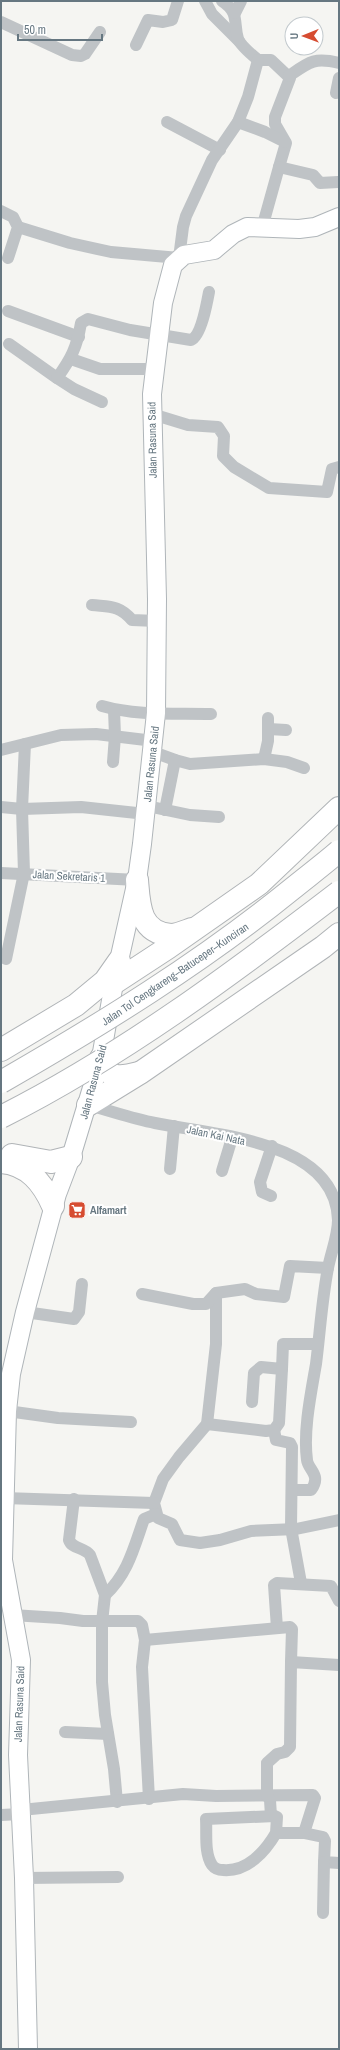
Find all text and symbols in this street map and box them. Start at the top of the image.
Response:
scale bar [18,16,102,42]
north arrow [284,16,324,56]
text: 50 m [24,22,46,38]
text: U [287,33,301,40]
street label: Jalan Rasuna Said [144,402,160,478]
street label: Jalan Rasuna Said [140,725,162,803]
street label: Jalan Sekretaris 1 [32,867,106,885]
street label: Jalan Tol Cengkareng–Batuceper–Kunciran [99,919,251,1029]
street label: Jalan Rasuna Said [76,1043,110,1121]
street label: Jalan Kai Nata [186,1122,246,1148]
supermarket icon: Alfamart [67,1200,87,1220]
place label: Alfamart [90,1203,127,1217]
street label: Jalan Rasuna Said [11,1666,27,1742]

